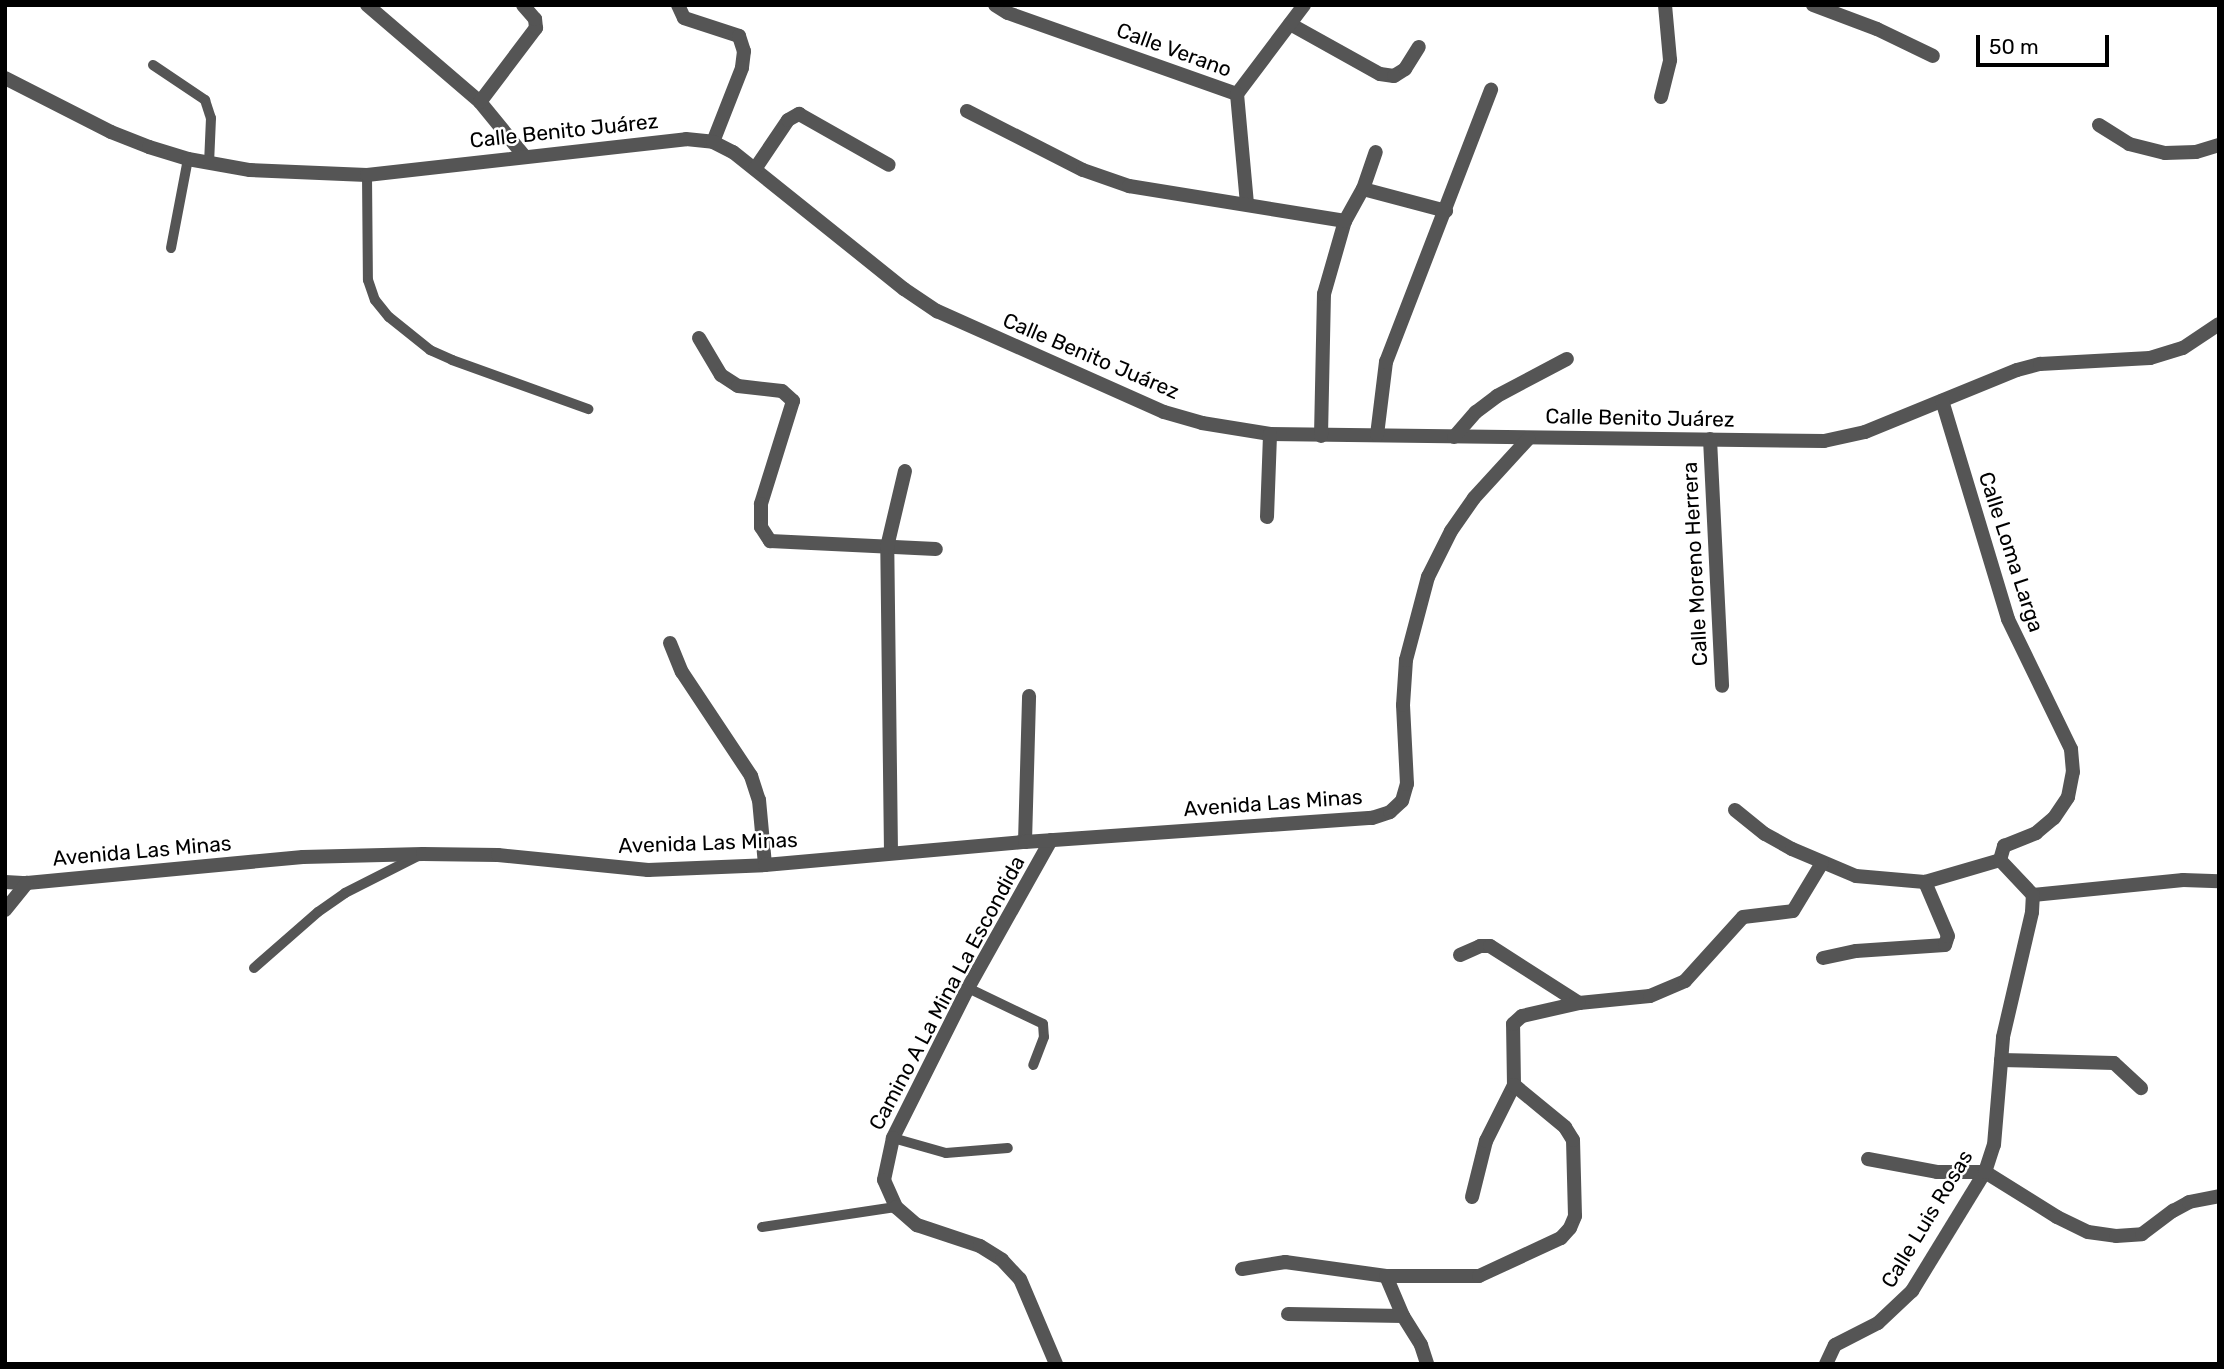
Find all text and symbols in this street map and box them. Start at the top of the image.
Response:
street label: Calle Verano [1113,17,1235,83]
scale bar [1979,21,2112,65]
text: 50 m [1989,34,2039,59]
street label: Calle Benito Juárez [469,109,659,153]
street label: Calle Benito Juárez [999,307,1183,405]
street label: Calle Benito Juárez [1545,404,1735,432]
street label: Calle Moreno Herrera [1677,461,1713,667]
street label: Calle Loma Larga [1973,469,2049,635]
street label: Avenida Las Minas [1183,784,1363,822]
street label: Avenida Las Minas [618,827,798,859]
street label: Avenida Las Minas [51,831,233,871]
street label: Camino A La Mina La Escondida [864,851,1030,1135]
street label: Calle Luis Rosas [1876,1145,1978,1293]

